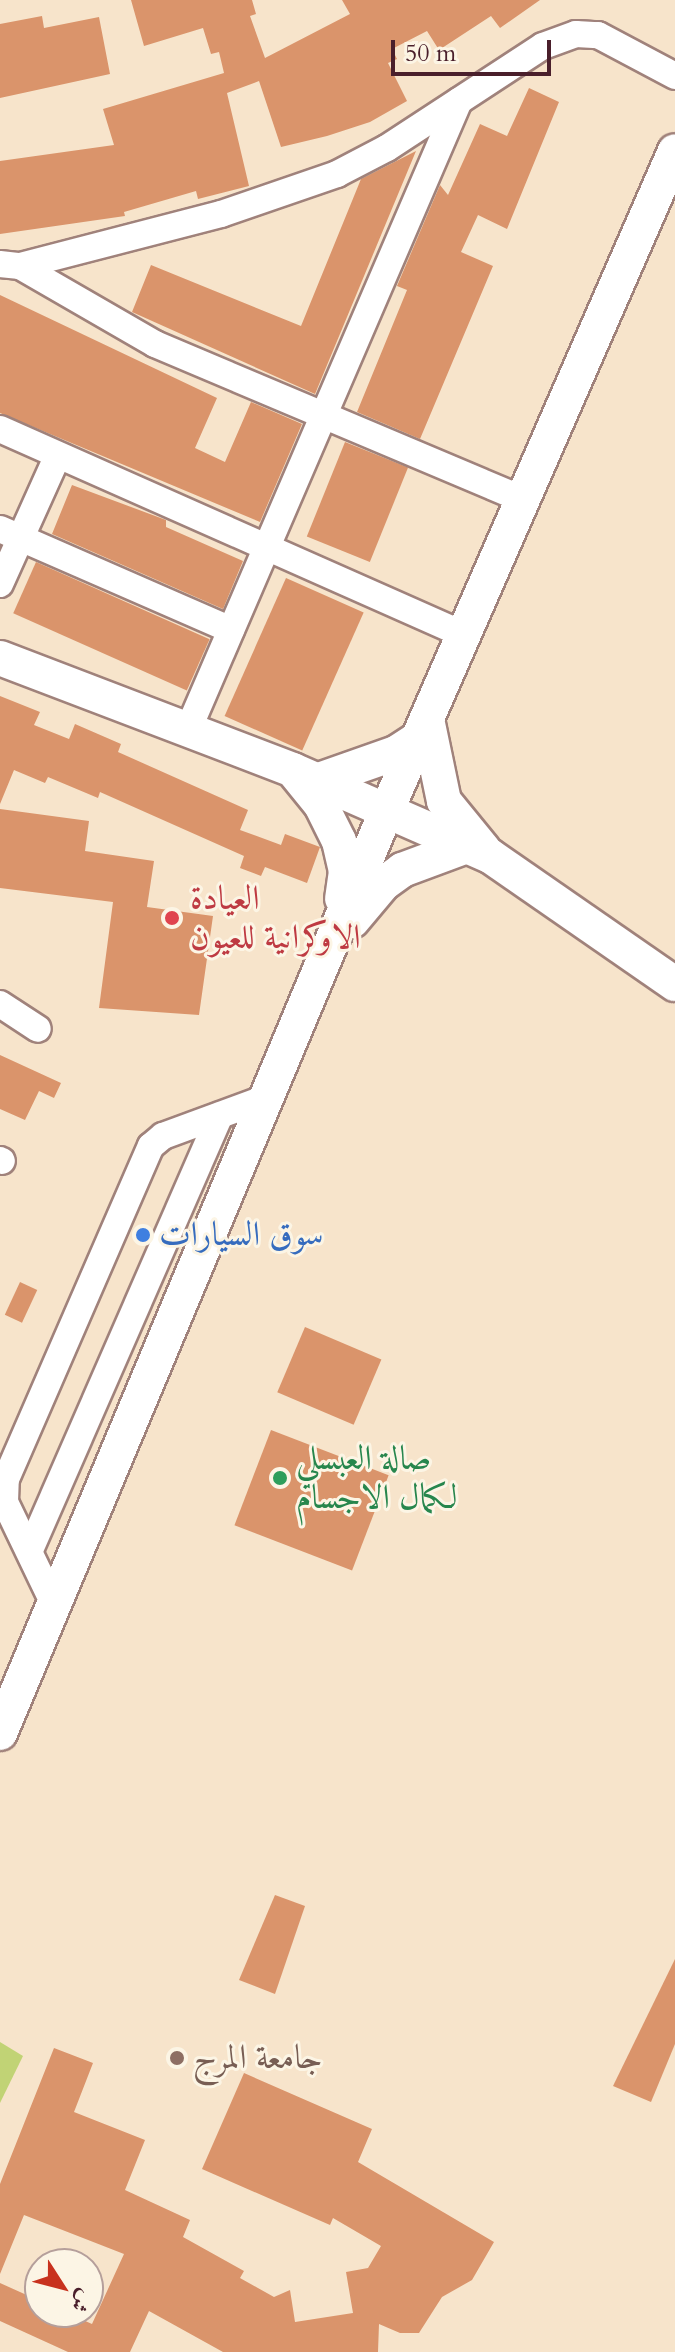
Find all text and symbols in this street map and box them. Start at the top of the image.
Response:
scale bar [395,24,555,74]
text: 50 m [405,37,456,70]
place label: العيادة الاوكرانية للعيون [190,878,361,958]
marker: العيادة الاوكرانية للعيون [161,907,183,929]
place label: سوق السيارات [159,1215,324,1255]
marker: سوق السيارات [134,1226,152,1244]
place label: صالة العبسلي لكمال الاجسام [296,1438,458,1518]
marker: صالة العبسلي لكمال الاجسام [271,1469,289,1487]
place label: جامعة المرج [193,2038,323,2078]
marker: جامعة المرج [168,2049,186,2067]
north arrow [24,2248,104,2328]
text: ش [63,2283,100,2319]

